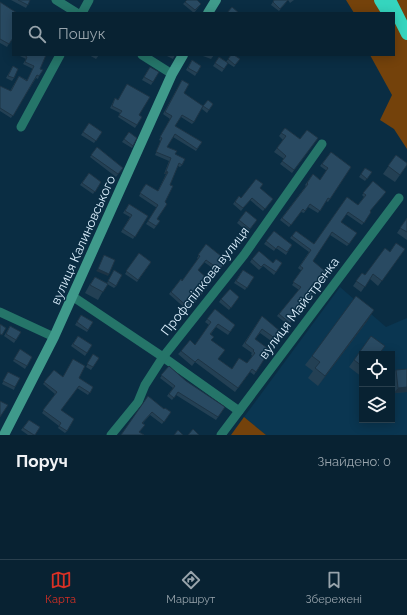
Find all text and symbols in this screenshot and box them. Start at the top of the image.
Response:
search box [12,12,395,56]
icon: search [26,23,48,45]
text: Пошук [58,25,106,43]
street label: вулиця Калиновського [48,173,118,307]
street label: Профспілкова вулиця [158,224,252,338]
street label: вулиця Майстренка [256,254,342,362]
map controls [359,351,395,423]
button: locate [359,351,395,387]
button: layers [359,387,395,423]
text: Поруч [16,451,68,471]
text: Знайдено: 0 [317,454,391,469]
tab: Карта [45,569,76,606]
tab: Маршрут [166,569,215,606]
tab: Збережені [306,569,362,606]

